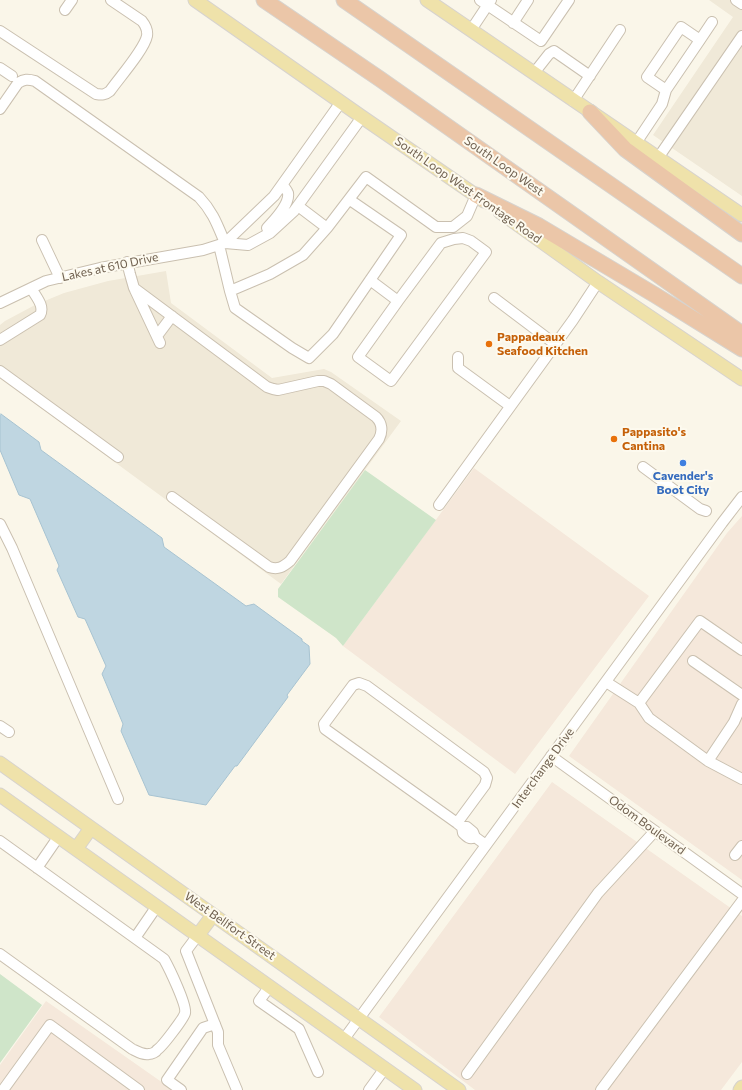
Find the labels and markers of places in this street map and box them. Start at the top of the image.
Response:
place label: Pappadeaux Seafood Kitchen [497,330,588,358]
marker: Pappadeaux Seafood Kitchen [484,339,494,349]
place label: Pappasito's Cantina [622,425,686,453]
marker: Pappasito's Cantina [609,434,619,444]
marker: Cavender's Boot City [678,458,688,468]
place label: Cavender's Boot City [653,469,713,497]

